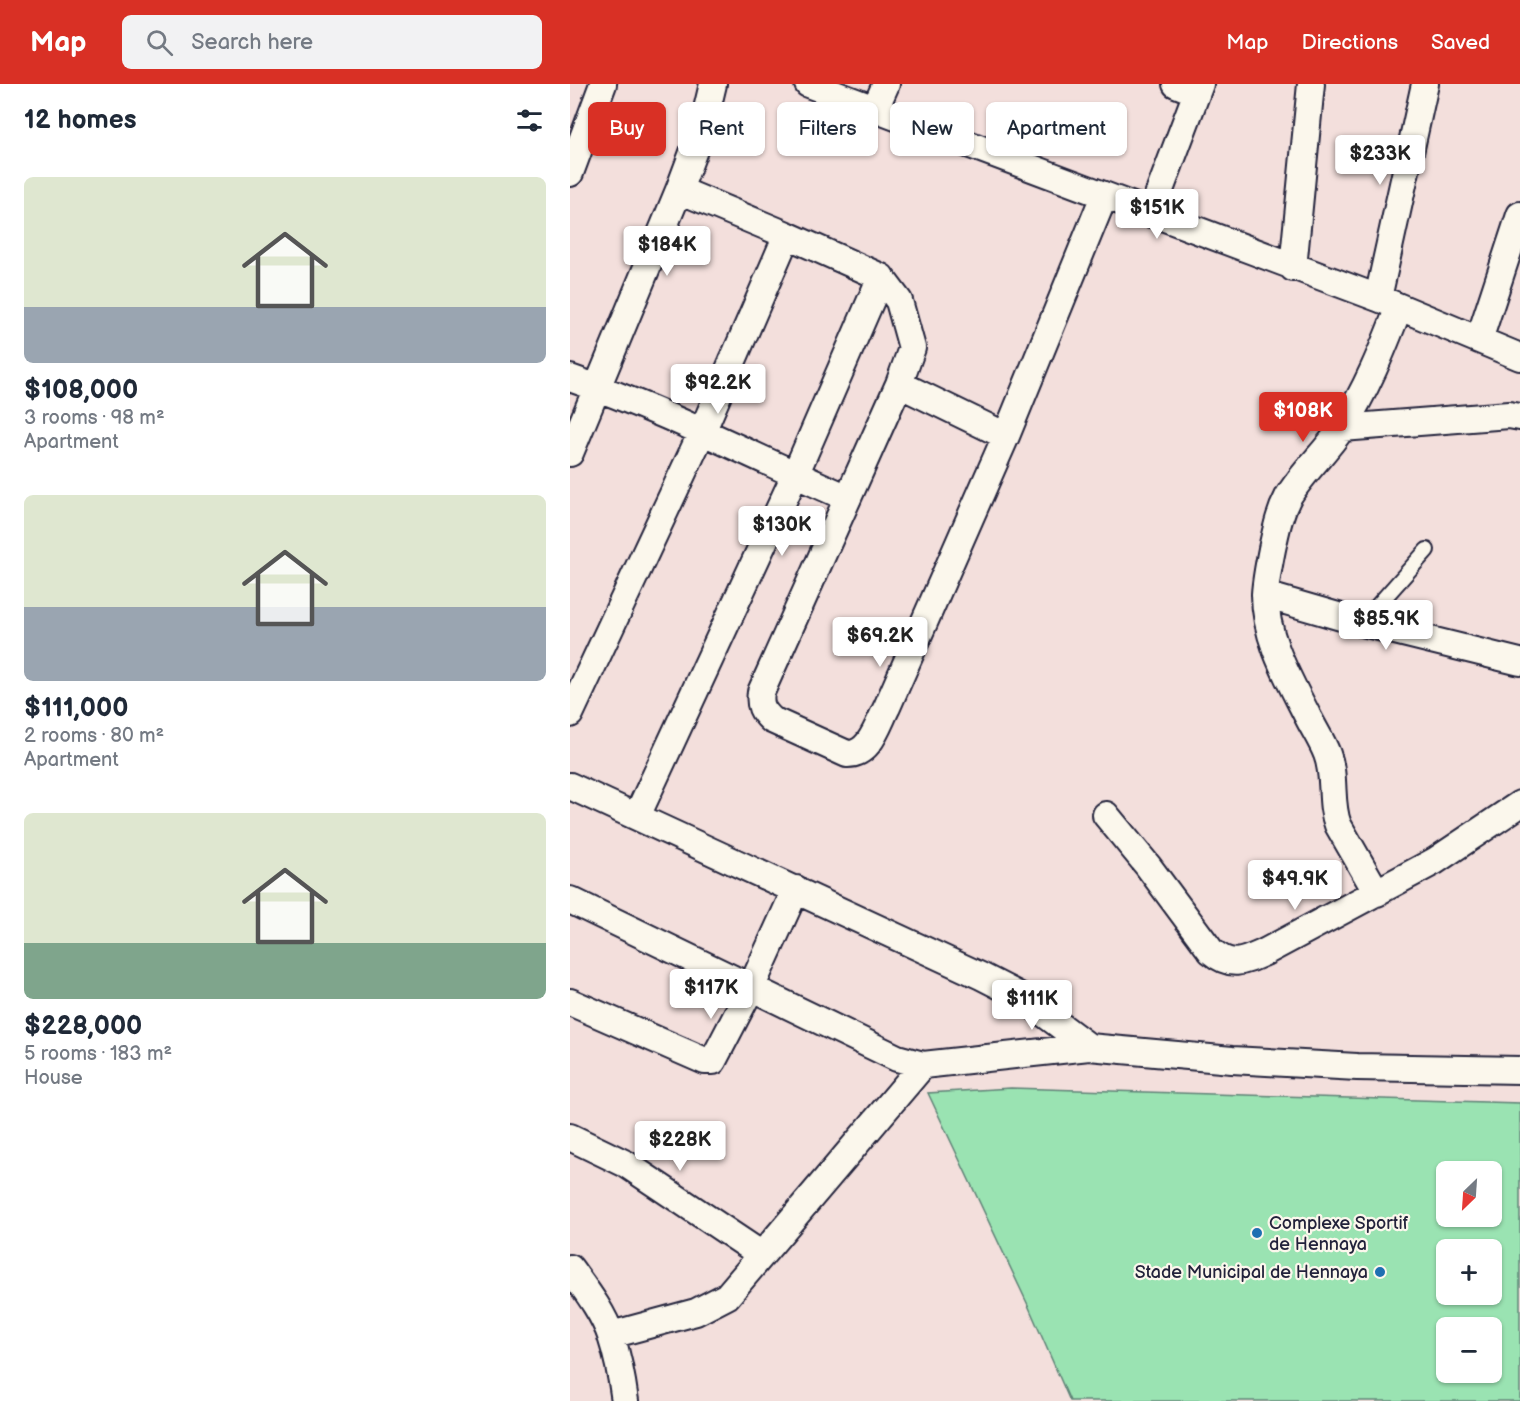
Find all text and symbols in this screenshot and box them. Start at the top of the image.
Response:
search box [122,15,542,69]
text: Map [30,26,86,59]
icon: search [143,26,176,59]
text: Search here [191,29,313,56]
text: Map [1226,30,1269,55]
text: Directions [1302,30,1398,55]
text: Saved [1431,30,1490,55]
chip: Buy [588,102,666,156]
chip: Rent [678,102,765,156]
chip: Filters [777,102,878,156]
chip: New [890,102,974,156]
chip: Apartment [986,102,1127,156]
icon: filters [513,104,546,137]
text: 12 homes [24,105,136,136]
pin: $233K [1338,135,1422,186]
text: $233K [1349,142,1411,166]
pin: $151K [1115,189,1199,240]
text: $151K [1129,196,1185,220]
icon: home [231,216,339,324]
pin: $184K [625,226,709,277]
text: $184K [638,233,697,257]
pin: $92.2K [669,364,767,415]
text: $92.2K [685,371,751,395]
text: $108,000 [24,375,138,406]
pin: $108K [1261,392,1345,443]
text: $108K [1273,399,1333,423]
text: 3 rooms · 98 m² [24,406,165,430]
text: Apartment [24,430,119,454]
pin: $130K [740,506,824,557]
text: $130K [752,513,812,537]
icon: home [231,534,339,642]
pin: $85.9K [1337,600,1435,651]
text: $85.9K [1353,607,1419,631]
pin: $69.2K [831,617,929,668]
text: $69.2K [847,624,914,648]
text: $111,000 [24,693,128,724]
text: 2 rooms · 80 m² [24,724,164,748]
text: Apartment [24,748,119,772]
icon: home [231,852,339,960]
pin: $49.9K [1246,860,1344,911]
text: $49.9K [1262,867,1328,891]
pin: $117K [669,969,753,1020]
text: $117K [684,976,738,1000]
pin: $111K [990,980,1074,1031]
text: $111K [1006,987,1058,1011]
text: $228,000 [24,1011,142,1042]
text: 5 rooms · 183 m² [24,1042,172,1066]
text: House [24,1066,83,1090]
pin: $228K [638,1121,722,1172]
text: $228K [649,1128,711,1152]
north arrow [1436,1161,1502,1227]
map controls [1436,1161,1502,1383]
place label: Complexe Sportif de Hennaya [1269,1213,1409,1255]
marker: Complexe Sportif de Hennaya [1250,1226,1264,1240]
button: + [1436,1239,1502,1305]
place label: Stade Municipal de Hennaya [1135,1262,1368,1283]
marker: Stade Municipal de Hennaya [1373,1265,1387,1279]
button: − [1436,1317,1502,1383]

